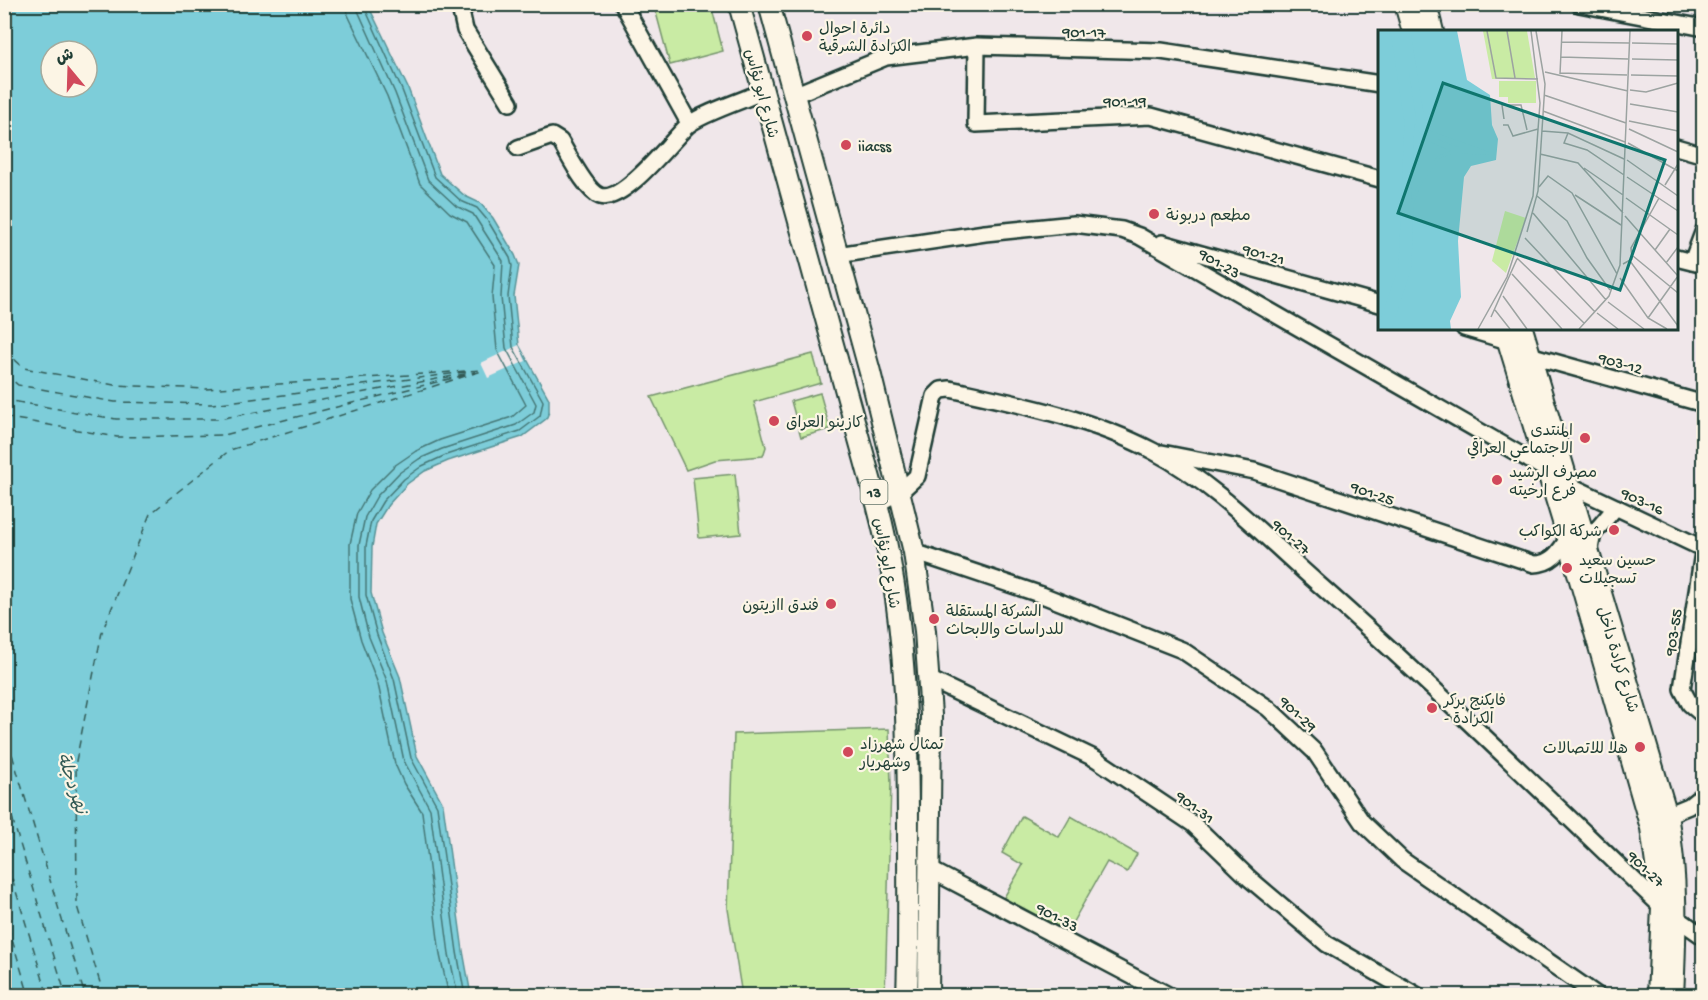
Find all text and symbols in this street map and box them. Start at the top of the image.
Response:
place label: دائرة احوال الكرادة الشرقية [819,21,911,58]
street label: 901-17 [1061,25,1106,44]
marker: دائرة احوال الكرادة الشرقية [800,29,814,43]
inset map [1378,30,1678,330]
north arrow [39,39,99,99]
text: ش [54,46,77,70]
street label: شارع ابو نؤاس [739,47,781,141]
street label: 901-19 [1102,94,1147,113]
marker: iiacss [839,138,853,152]
place label: iiacss [858,139,892,158]
marker: مطعم دربونة [1147,207,1161,221]
place label: مطعم دربونة [1166,207,1251,227]
street label: 901-21 [1239,241,1286,271]
street label: 901-23 [1193,245,1242,284]
street label: 903-12 [1595,350,1644,381]
marker: كازينو العراق [767,414,781,428]
place label: كازينو العراق [786,415,863,434]
place label: المنتدى الاجتماعي العراقي [1467,423,1573,462]
marker: المنتدى الاجتماعي العراقي [1578,431,1592,445]
place label: مصرف الرشيد فرع ارخيته [1509,465,1597,502]
marker: مصرف الرشيد فرع ارخيته [1490,473,1504,487]
street label: 901-25 [1347,479,1396,512]
road number: 13 [860,480,888,504]
street label: 903-16 [1616,485,1667,522]
street label: 901-27 [1266,516,1313,561]
street label: شارع ابو نؤاس [867,517,902,611]
place label: شركة الكواكب [1519,523,1602,543]
marker: شركة الكواكب [1607,523,1621,537]
place label: حسين سعيد تسجيلات [1579,553,1656,590]
marker: حسين سعيد تسجيلات [1560,561,1574,575]
marker: فندق اازيتون [824,597,838,611]
place label: فندق اازيتون [742,598,819,617]
place label: الشركة المستقلة للدراسات والابحاث [946,603,1064,641]
street label: شارع كرادة داخل [1591,605,1641,715]
street label: 903-55 [1662,608,1689,658]
marker: الشركة المستقلة للدراسات والابحاث [927,612,941,626]
street label: 901-29 [1273,693,1319,738]
place label: فايكنج بركر - الكرادة [1442,693,1506,730]
marker: فايكنج بركر - الكرادة [1425,701,1439,715]
place label: تمثال شهرزاد وشهريار [858,736,944,774]
marker: هلا للاتصالات [1633,740,1647,754]
place label: هلا للاتصالات [1543,741,1628,760]
marker: تمثال شهرزاد وشهريار [841,745,855,759]
water label: نهر دجلة [51,751,91,819]
street label: 901-31 [1170,788,1217,829]
street label: 901-27 [1621,847,1668,893]
street label: 901-33 [1031,900,1081,938]

